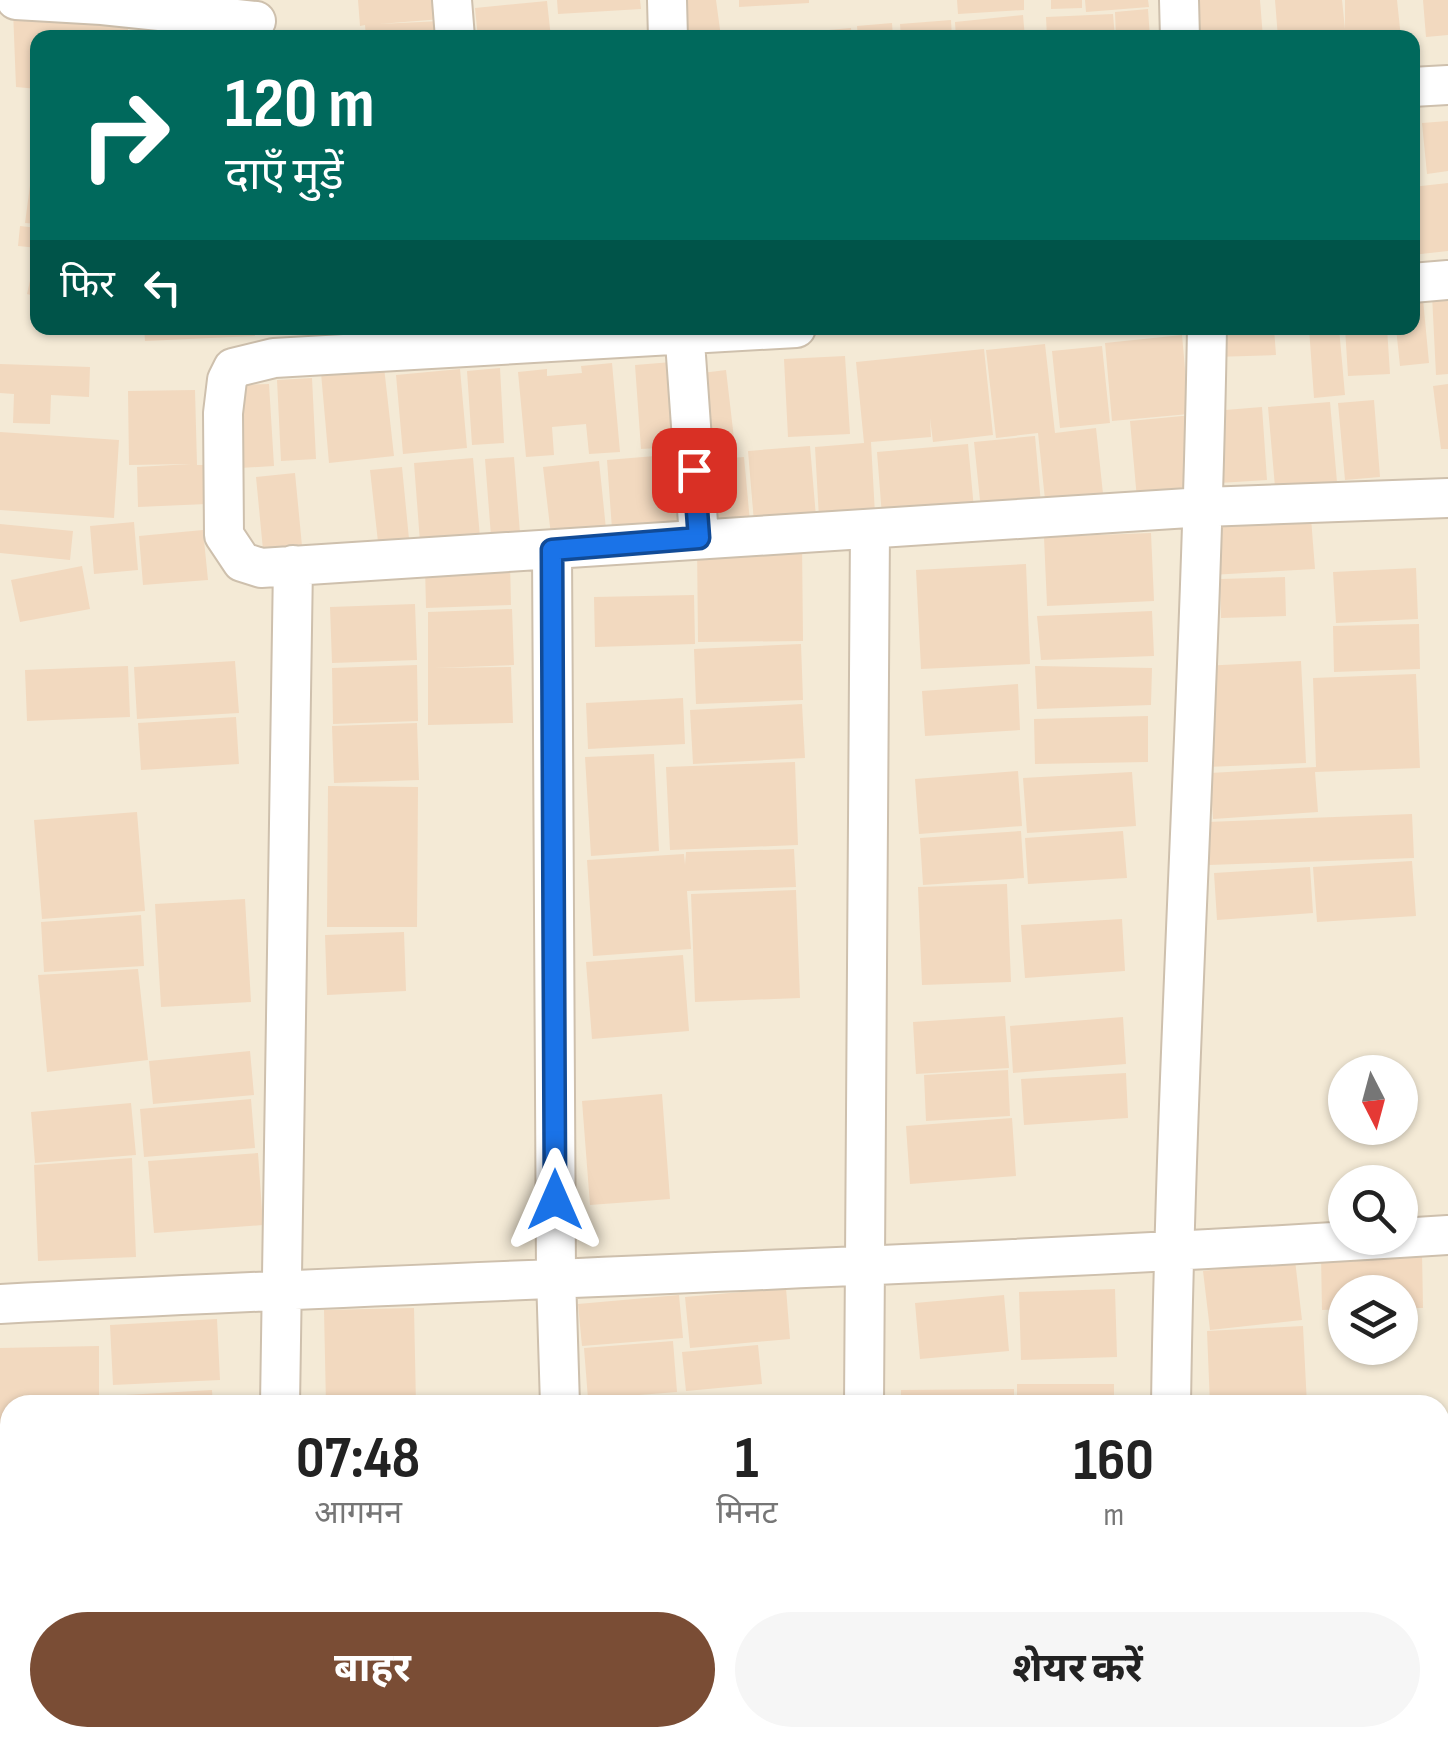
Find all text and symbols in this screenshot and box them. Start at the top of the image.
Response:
text: 120 m [225,63,375,147]
icon: right [60,70,190,200]
text: दाएँ मुड़ें [225,148,344,203]
icon: left [135,260,190,315]
text: फिर [60,263,115,308]
pin [652,428,737,513]
icon: arrive [667,443,722,498]
north arrow [1328,1055,1418,1145]
map controls [1328,1055,1418,1365]
position arrow [503,1148,607,1252]
button: search [1328,1165,1418,1255]
button: layers [1328,1275,1418,1365]
text: 07:48 [296,1423,420,1495]
text: 1 [735,1423,759,1495]
text: 160 [1074,1425,1154,1497]
text: आगमन [314,1494,402,1533]
text: मिनट [716,1494,778,1533]
text: m [1103,1496,1124,1535]
button: बाहर [30,1612,715,1727]
button: शेयर करें [735,1612,1420,1727]

